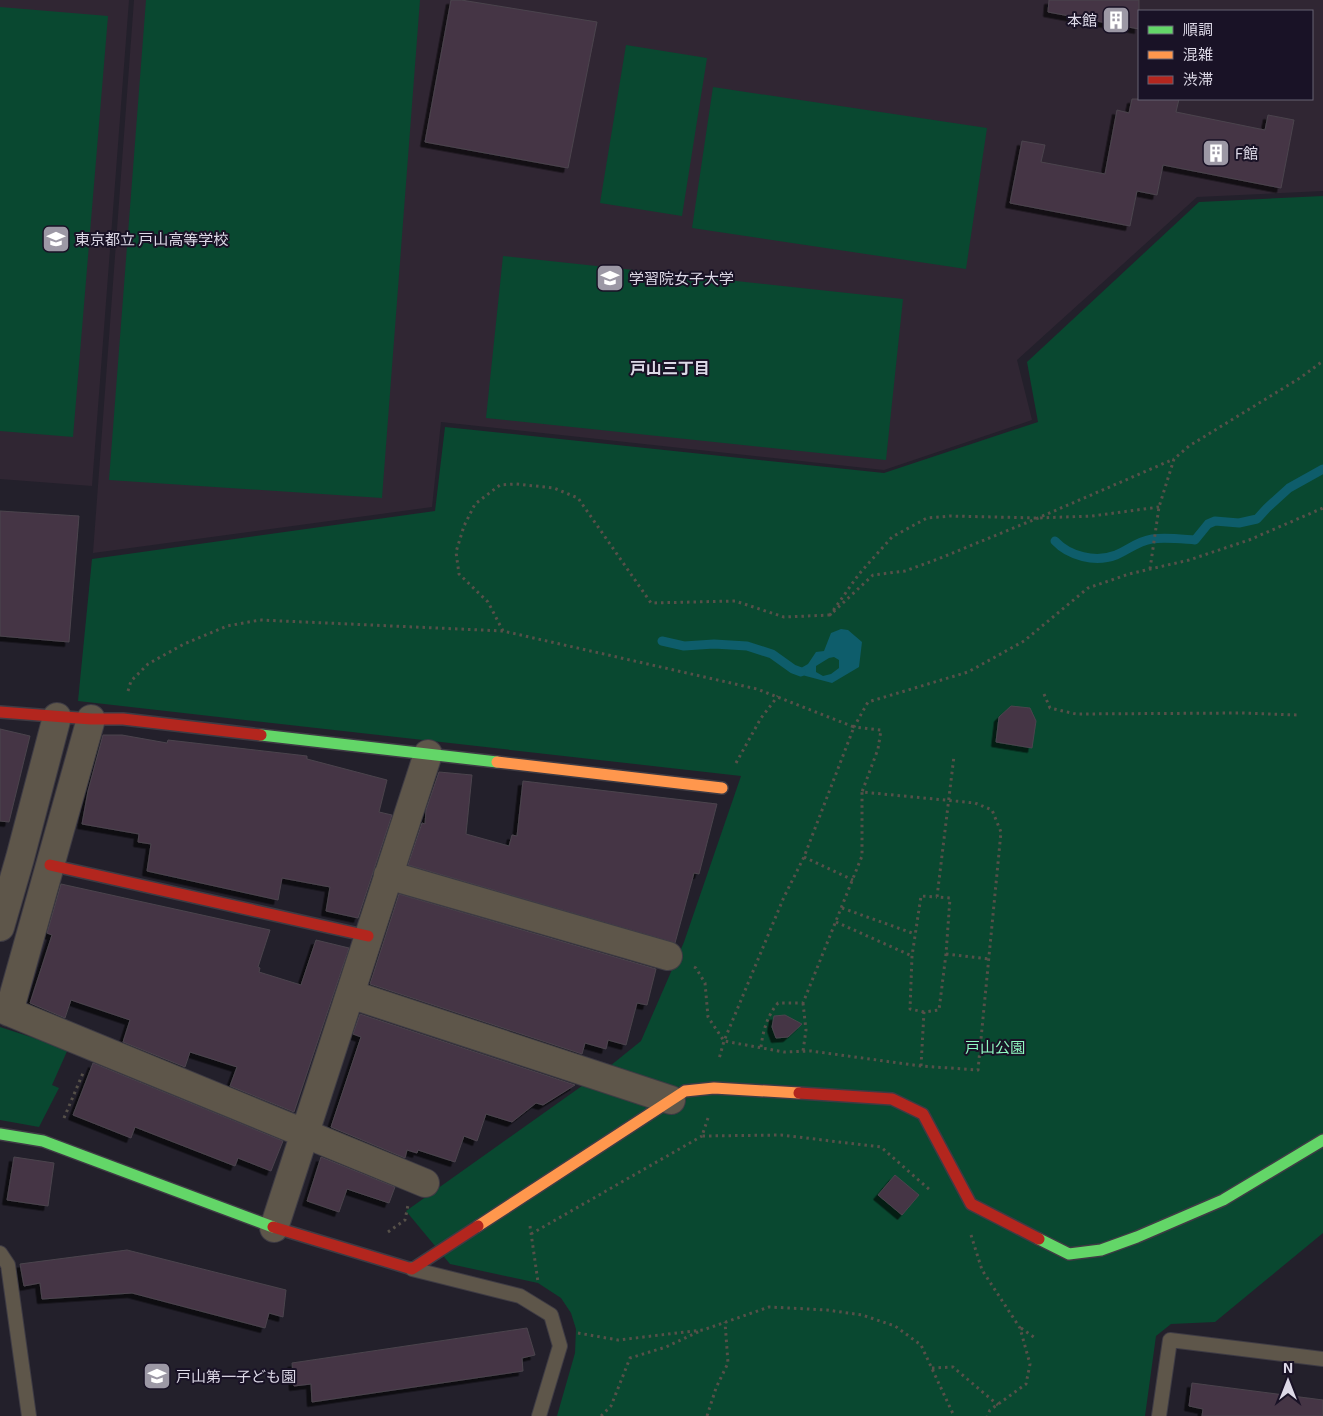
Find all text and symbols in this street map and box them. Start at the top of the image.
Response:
building icon: 本館 [1101,5,1131,35]
legend [1138,10,1313,100]
place label: 本館 [1067,11,1097,29]
text: 順調 [1183,20,1213,38]
text: 混雑 [1183,45,1213,63]
text: 渋滞 [1183,70,1213,88]
building icon: F館 [1201,138,1231,168]
place label: F館 [1235,144,1258,162]
school or university icon: 東京都立 戸山高等学校 [41,224,71,254]
place label: 東京都立 戸山高等学校 [75,230,228,248]
school or university icon: 学習院女子大学 [595,263,625,293]
place label: 学習院女子大学 [629,269,734,287]
district label: 戸山三丁目 [630,358,710,377]
park label: 戸山公園 [965,1038,1025,1056]
north arrow [1263,1356,1313,1406]
text: N [1283,1359,1293,1376]
school or university icon: 戸山第一子ども園 [142,1361,172,1391]
place label: 戸山第一子ども園 [176,1367,296,1385]

